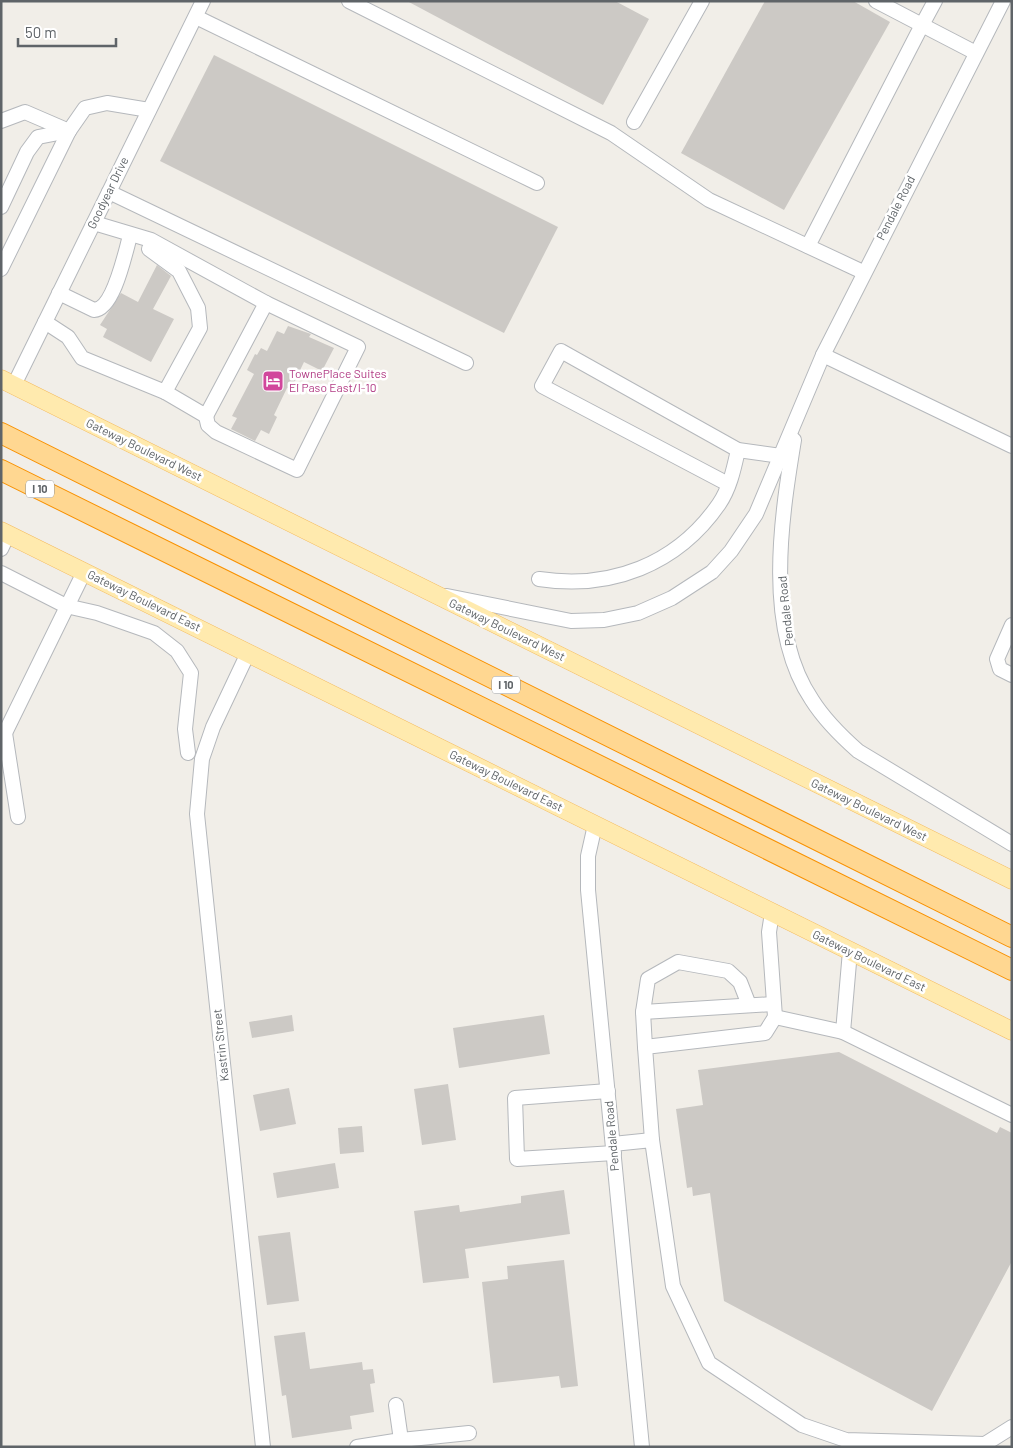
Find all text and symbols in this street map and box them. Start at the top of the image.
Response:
scale bar [18,15,115,47]
text: 50 m [25,23,57,41]
street label: Goodyear Drive [84,154,131,231]
street label: Pendale Road [873,173,917,242]
place label: TownePlace Suites El Paso East/I-10 [289,366,387,394]
hotel icon: TownePlace Suites El Paso East/I-10 [261,369,285,393]
street label: Gateway Boulevard West [84,415,205,483]
road number: I 10 [26,480,54,498]
street label: Gateway Boulevard East [86,567,203,634]
street label: Pendale Road [774,575,796,647]
street label: Gateway Boulevard West [447,595,568,663]
road number: I 10 [492,676,520,694]
street label: Gateway Boulevard East [448,747,565,814]
street label: Gateway Boulevard West [809,775,930,843]
street label: Gateway Boulevard East [811,927,928,994]
street label: Kastrin Street [209,1008,231,1082]
street label: Pendale Road [601,1100,621,1172]

